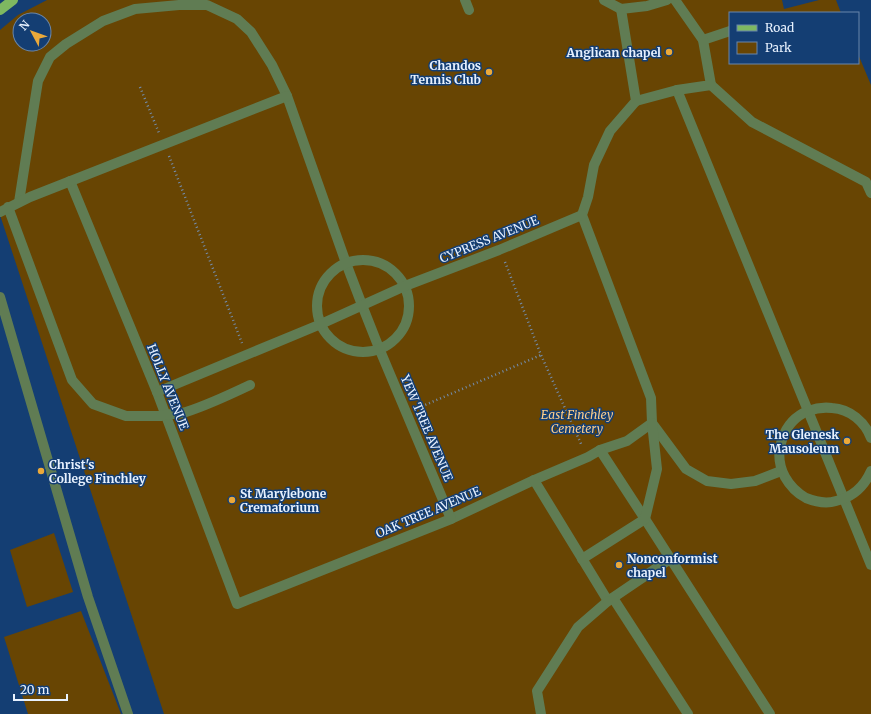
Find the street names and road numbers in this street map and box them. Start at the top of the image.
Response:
street label: CYPRESS AVENUE [437,212,541,266]
street label: HOLLY AVENUE [144,342,192,433]
street label: YEW TREE AVENUE [397,372,456,484]
street label: OAK TREE AVENUE [373,483,483,541]

